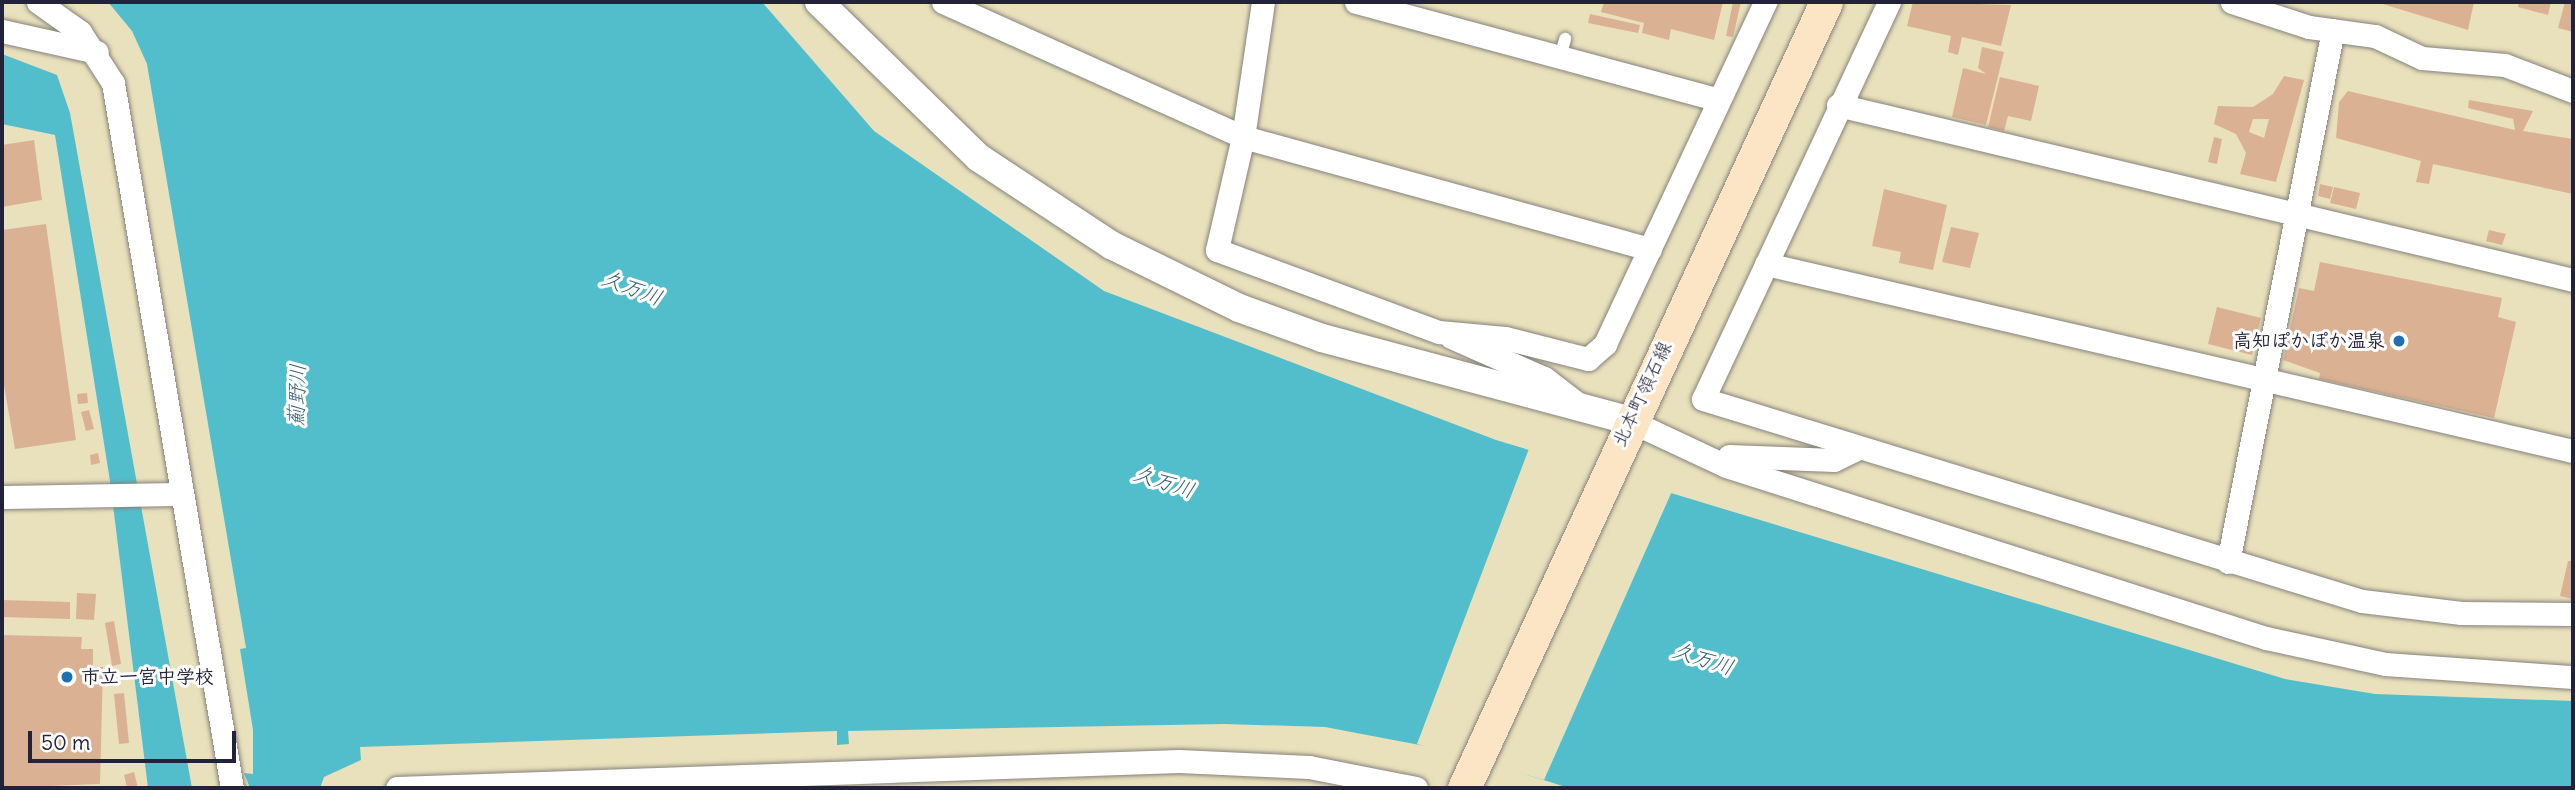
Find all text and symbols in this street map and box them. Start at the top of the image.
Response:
water label: 久万川 [598,265,666,311]
place label: 高知ぽかぽか温泉 [2233,330,2385,352]
marker: 高知ぽかぽか温泉 [2391,333,2407,349]
street label: 北本町領石線 [1608,338,1676,450]
water label: 薊野川 [283,363,311,427]
water label: 久万川 [1130,460,1198,504]
water label: 久万川 [1669,637,1737,681]
place label: 市立一宮中学校 [81,666,214,688]
marker: 市立一宮中学校 [59,669,75,685]
scale bar [32,716,240,760]
text: 50 m [41,729,90,756]

